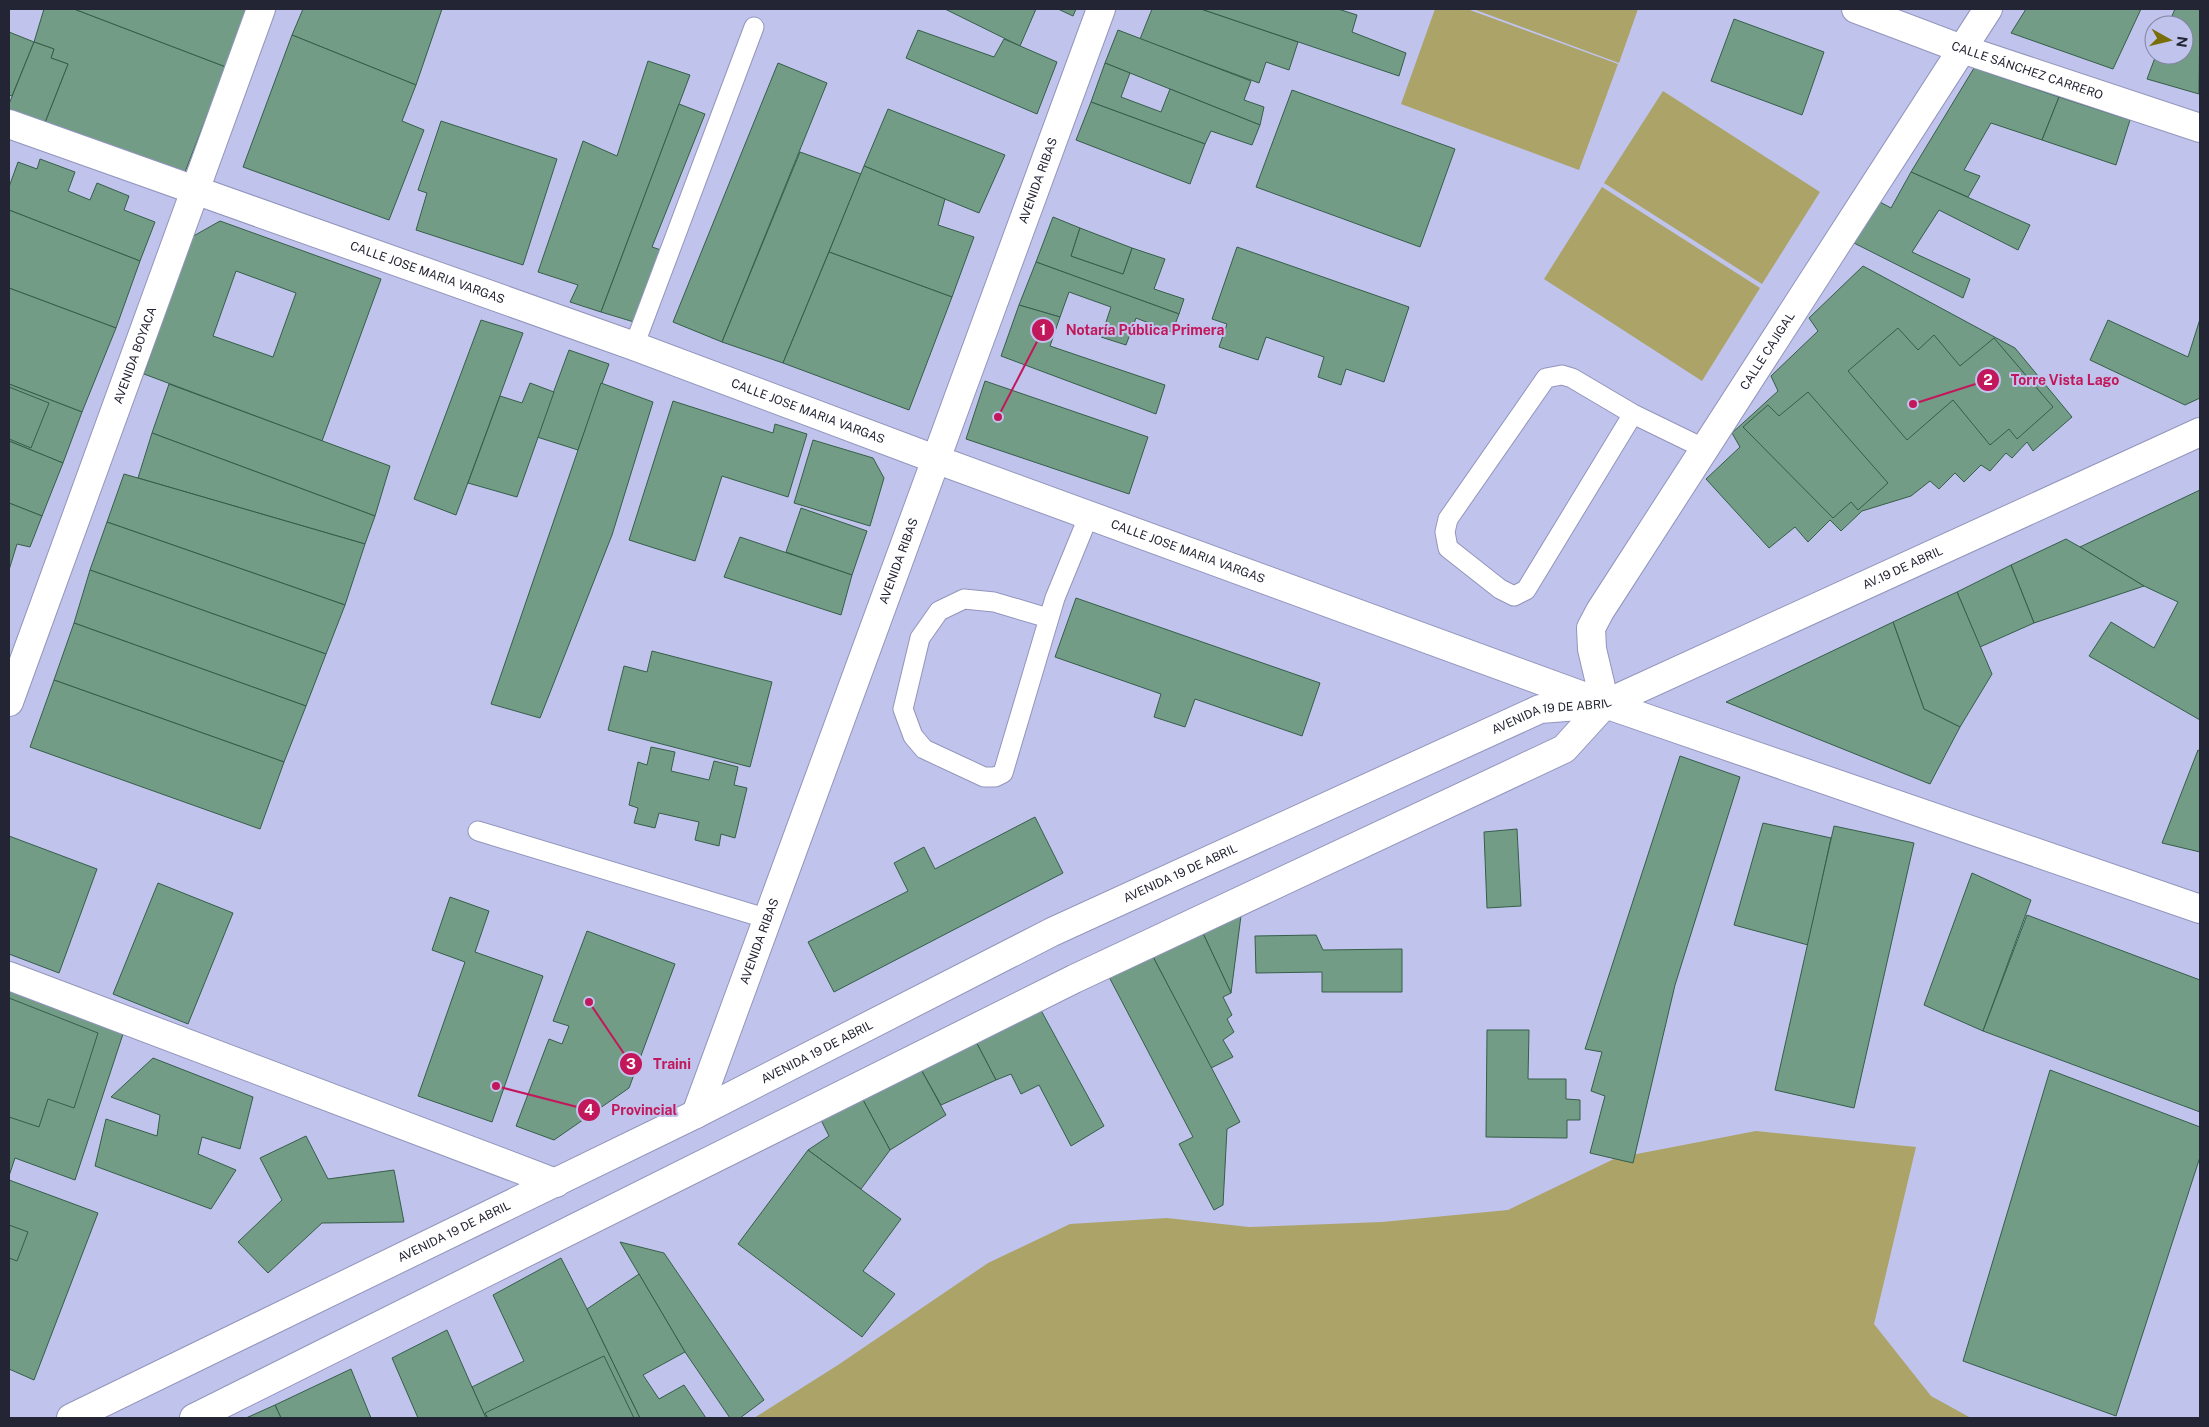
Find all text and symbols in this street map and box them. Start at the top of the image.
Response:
north arrow [2144,15,2194,65]
text: N [2173,35,2191,48]
street label: CALLE SÁNCHEZ CARRERO [1949,39,2105,102]
street label: AVENIDA RIBAS [1016,136,1060,226]
street label: CALLE JOSE MARIA VARGAS [348,239,507,307]
street label: AVENIDA BOYACA [111,304,159,406]
street label: CALLE CAJIGAL [1737,309,1798,393]
callout: Notaría Pública Primera [1030,316,1234,345]
text: 1 [1040,321,1046,338]
text: Notaría Pública Primera [1066,322,1224,338]
callout: Torre Vista Lago [1976,366,2129,395]
text: 2 [1983,371,1993,388]
text: Torre Vista Lago [2011,372,2119,388]
street label: CALLE JOSE MARIA VARGAS [729,376,887,446]
street label: AVENIDA RIBAS [877,516,921,606]
street label: CALLE JOSE MARIA VARGAS [1109,517,1267,586]
street label: AV.19 DE ABRIL [1861,543,1945,592]
street label: AVENIDA 19 DE ABRIL [1490,695,1614,737]
street label: AVENIDA 19 DE ABRIL [1121,841,1240,905]
street label: AVENIDA RIBAS [737,896,781,986]
street label: AVENIDA 19 DE ABRIL [759,1018,875,1087]
callout: Traini [618,1049,701,1078]
text: 3 [626,1055,636,1072]
text: Traini [653,1056,691,1072]
callout: Provincial [576,1096,687,1125]
text: 4 [584,1101,594,1118]
text: Provincial [611,1102,677,1118]
street label: AVENIDA 19 DE ABRIL [395,1198,513,1265]

